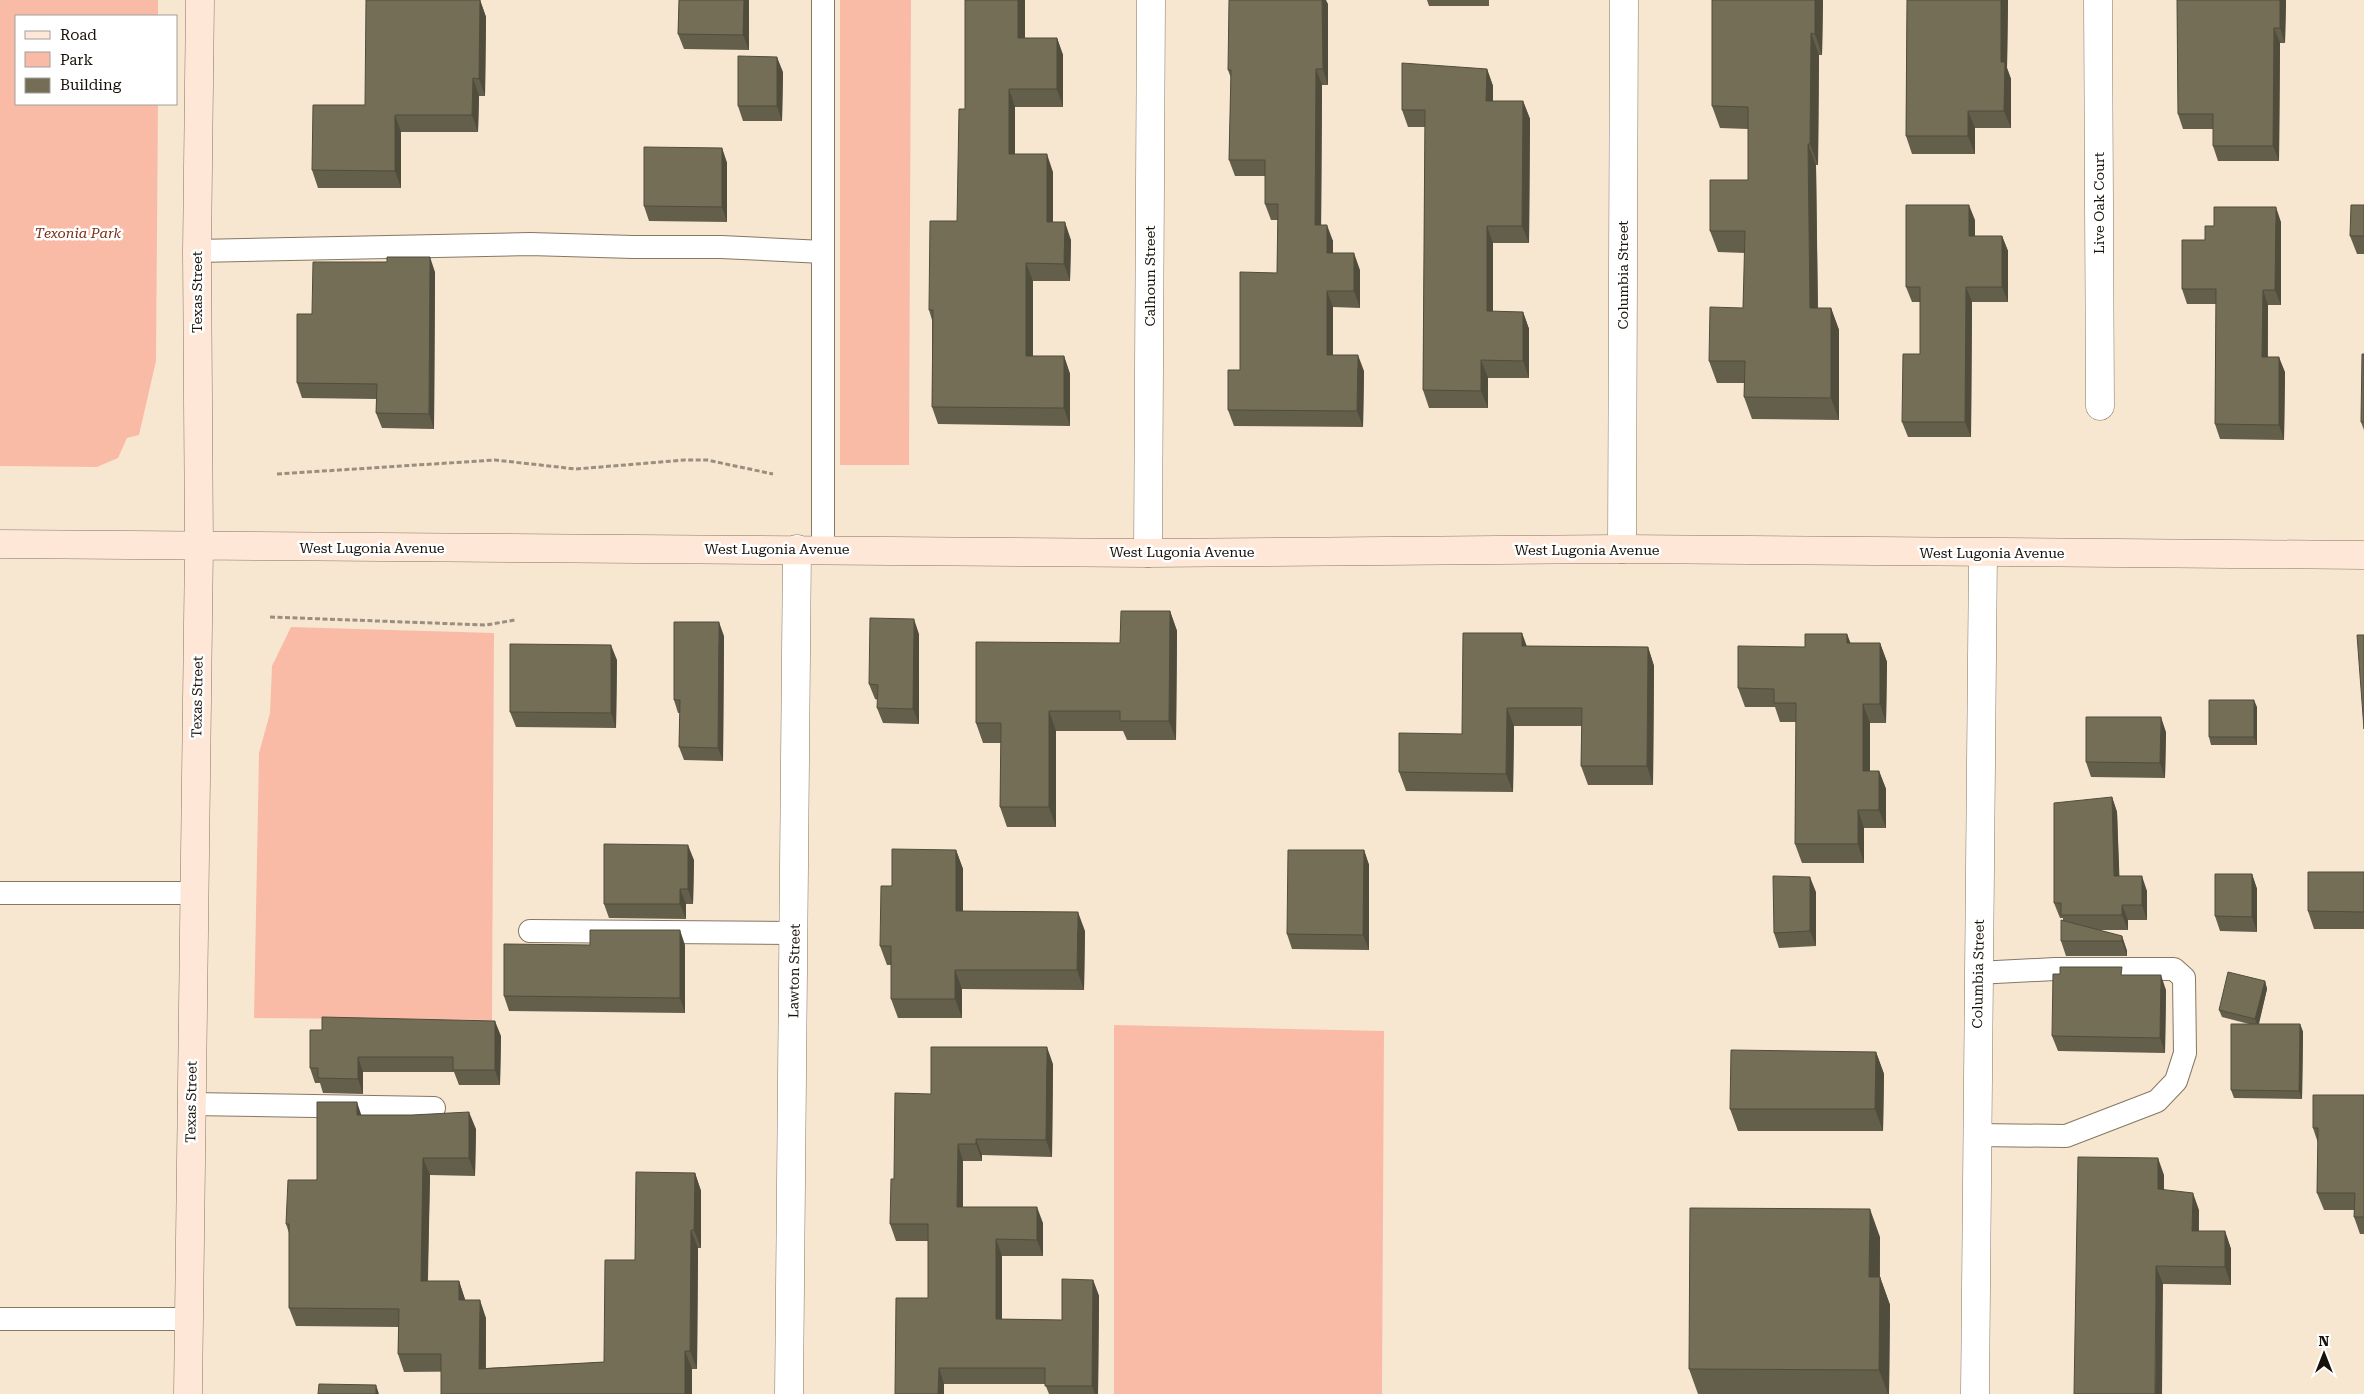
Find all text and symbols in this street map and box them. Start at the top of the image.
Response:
legend [15,15,178,105]
text: Road [60,26,97,44]
text: Park [60,51,94,69]
text: Building [60,76,122,94]
street label: Live Oak Court [2091,152,2107,254]
street label: Columbia Street [1615,220,1631,330]
park label: Texonia Park [35,225,122,241]
street label: Calhoun Street [1142,225,1158,327]
street label: Texas Street [189,251,205,333]
street label: West Lugonia Avenue [299,540,445,556]
street label: West Lugonia Avenue [704,541,850,557]
street label: West Lugonia Avenue [1514,542,1660,558]
street label: West Lugonia Avenue [1109,544,1255,560]
street label: West Lugonia Avenue [1919,545,2065,561]
street label: Texas Street [188,656,206,738]
street label: Columbia Street [1969,919,1987,1029]
street label: Lawton Street [785,924,803,1018]
street label: Texas Street [182,1061,200,1143]
north arrow [2299,1329,2349,1379]
text: N [2319,1333,2330,1349]

